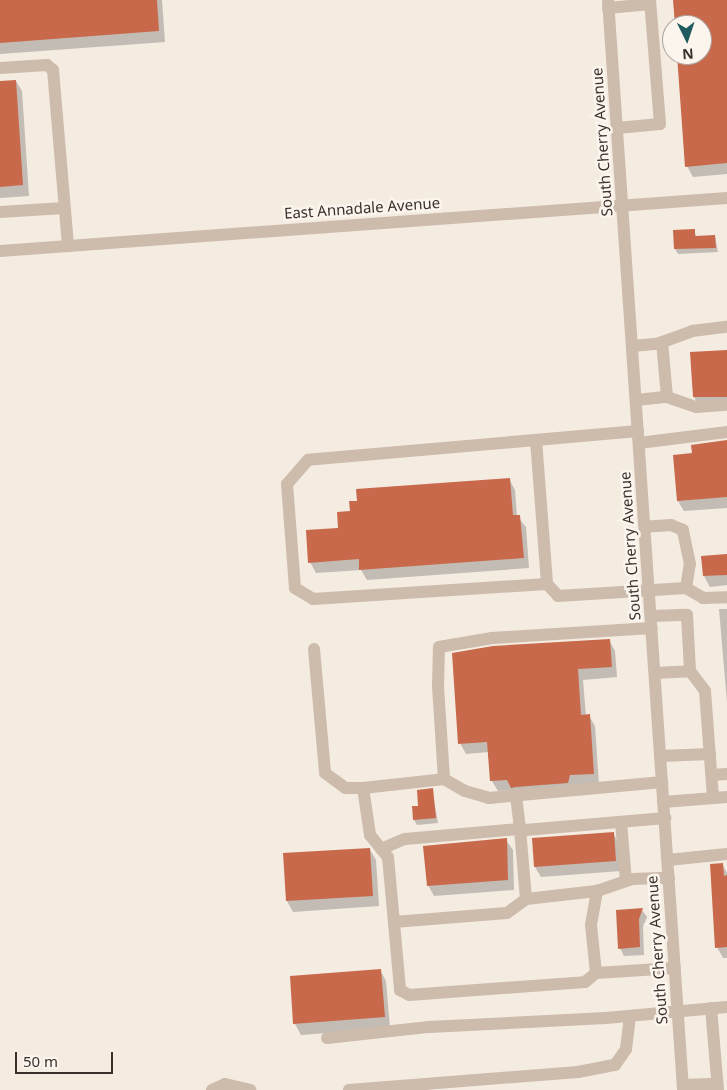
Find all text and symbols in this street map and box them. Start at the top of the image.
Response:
north arrow [662,15,712,65]
text: N [682,45,694,64]
street label: South Cherry Avenue [588,67,616,217]
street label: East Annadale Avenue [283,194,441,222]
street label: South Cherry Avenue [616,471,644,621]
street label: South Cherry Avenue [643,875,671,1025]
scale bar [18,1042,115,1074]
text: 50 m [23,1051,58,1071]

